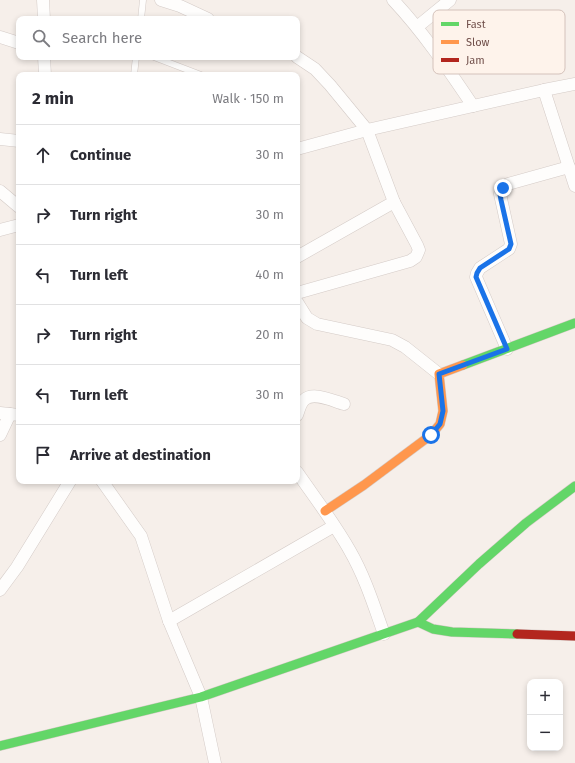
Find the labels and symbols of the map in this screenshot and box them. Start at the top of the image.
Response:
legend [433,10,565,74]
text: Fast [466,18,486,31]
text: Slow [466,36,490,49]
text: Jam [466,54,485,67]
route end [494,179,512,197]
route start [422,426,440,444]

